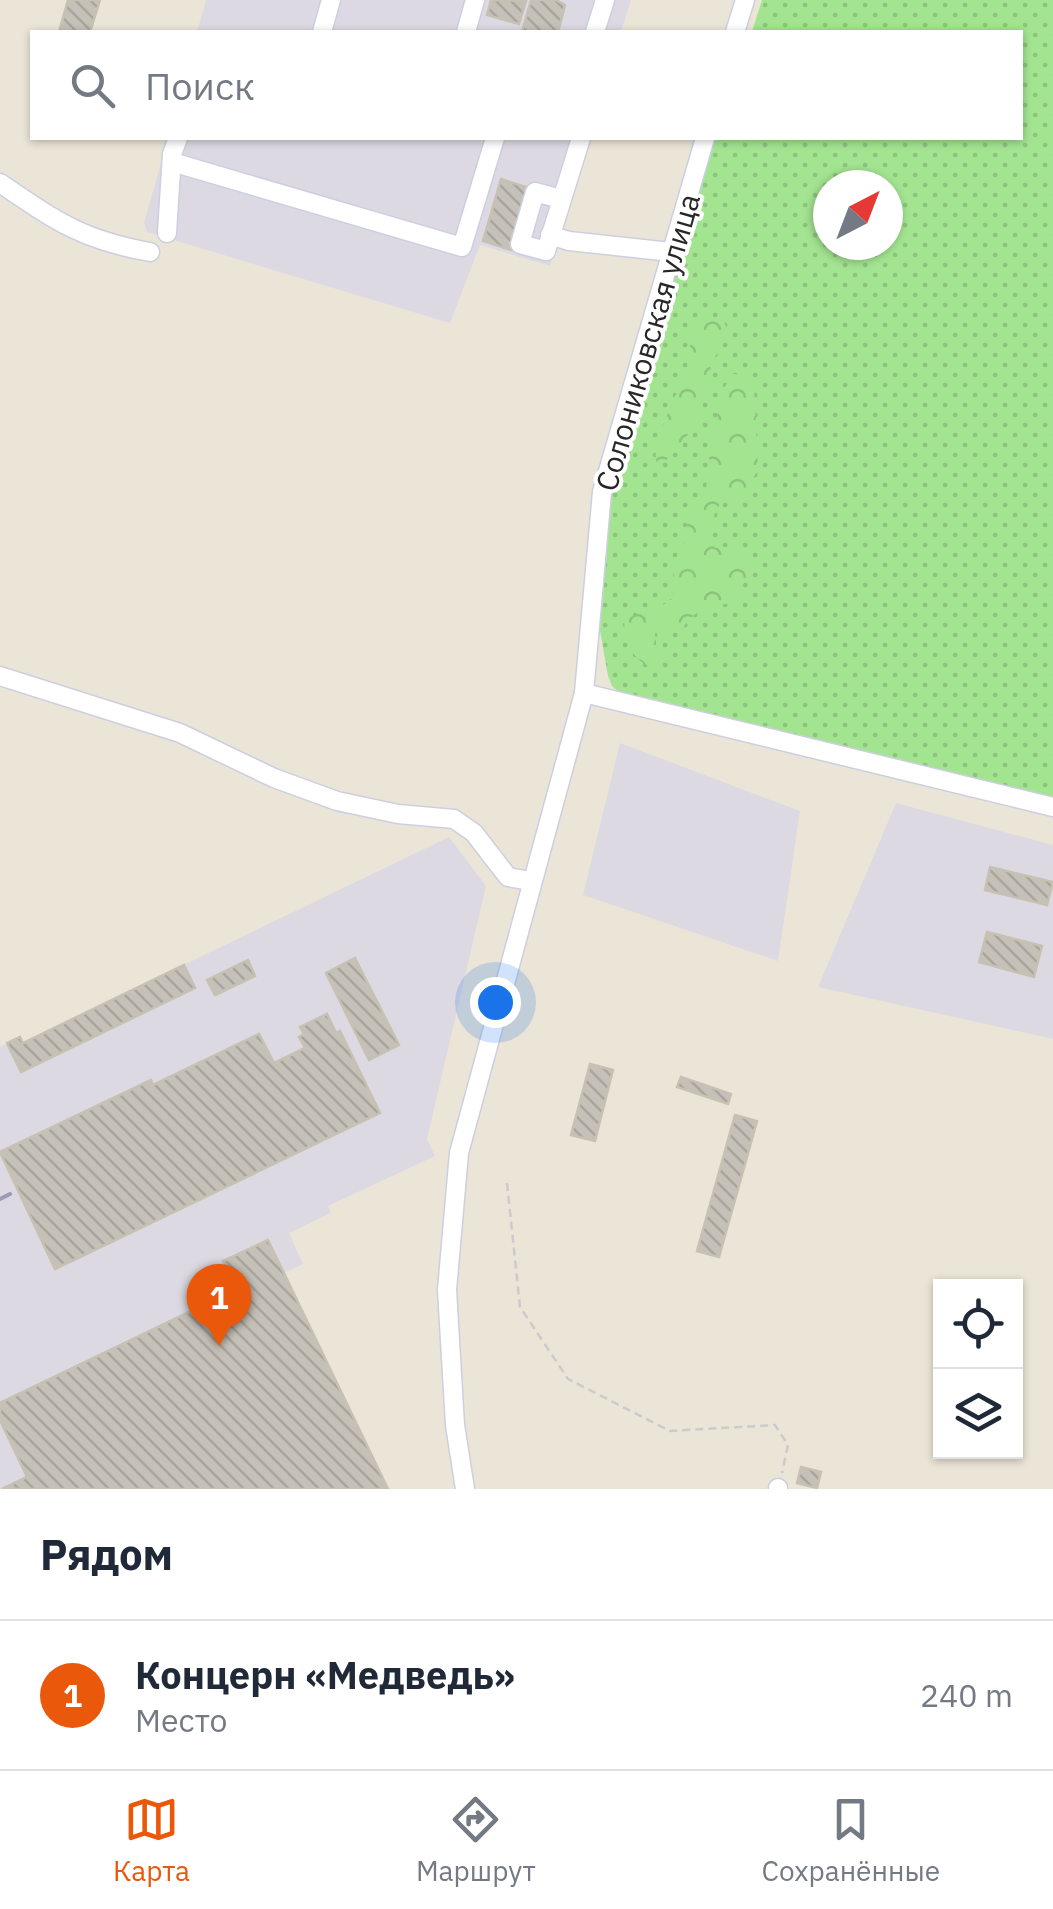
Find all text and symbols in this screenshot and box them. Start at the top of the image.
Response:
search box [30,30,1023,140]
icon: search [65,58,120,113]
text: Поиск [145,61,255,110]
north arrow [813,170,903,260]
street label: Солониковская улица [586,189,708,495]
your location [470,977,521,1028]
pin: 1 [186,1264,252,1346]
map controls [933,1279,1023,1459]
button: locate [933,1279,1023,1369]
button: layers [933,1369,1023,1459]
text: Рядом [40,1527,173,1582]
text: Концерн «Медведь» [135,1650,515,1699]
text: 1 [63,1674,82,1716]
text: 240 m [920,1674,1013,1716]
text: Место [135,1699,227,1741]
tab: Карта [113,1792,190,1889]
tab: Маршрут [416,1792,536,1889]
tab: Сохранённые [762,1792,940,1889]

